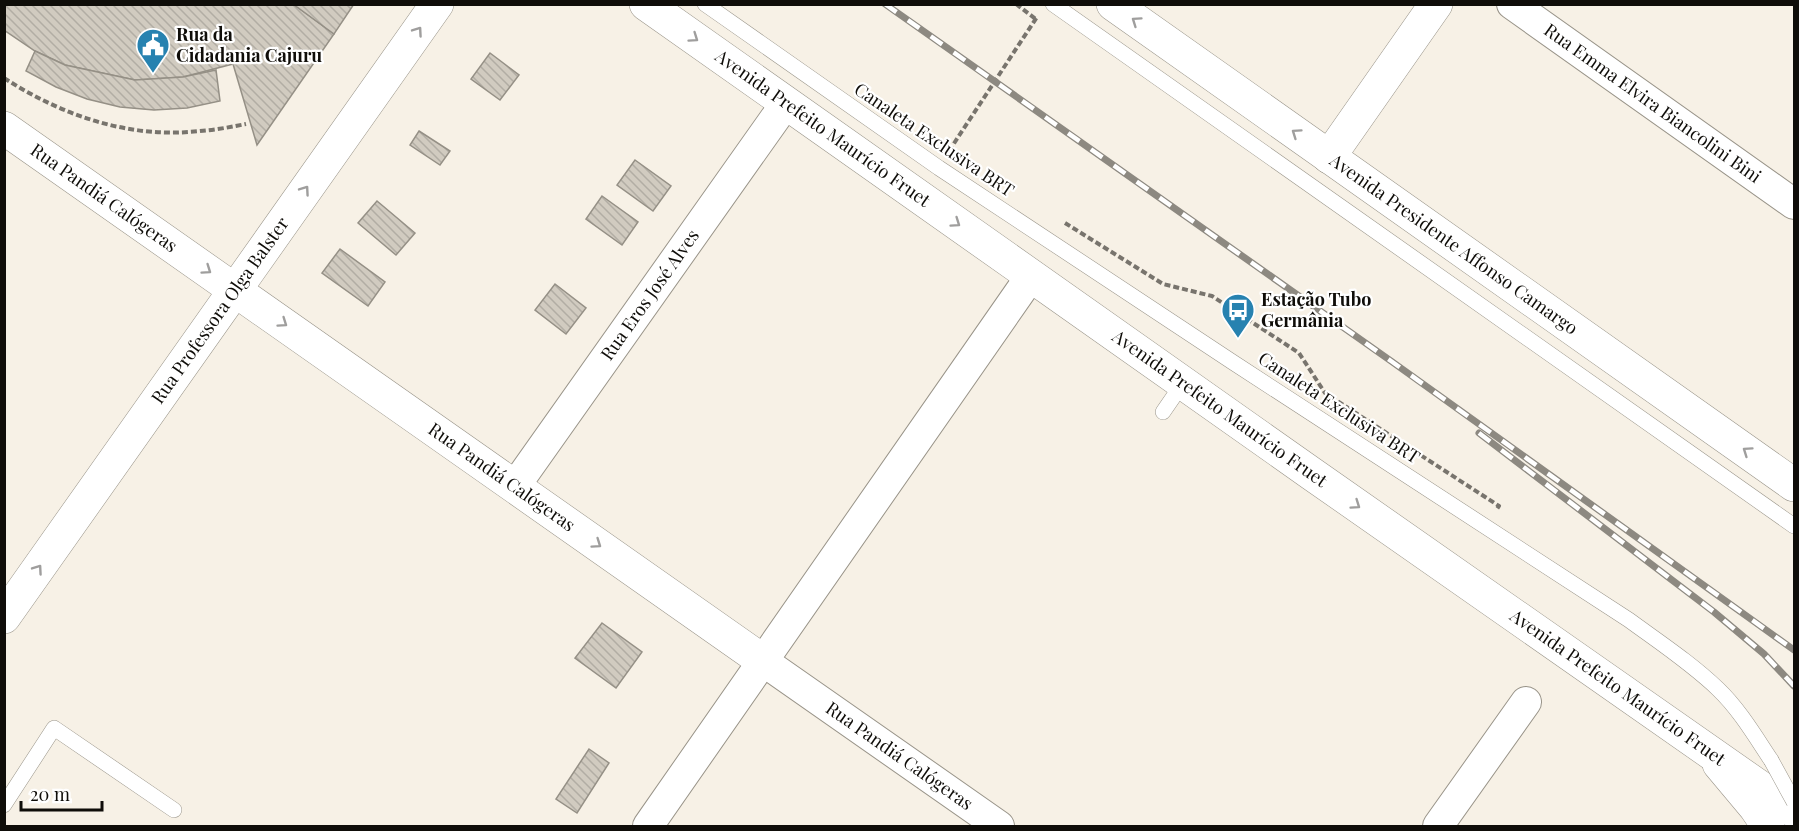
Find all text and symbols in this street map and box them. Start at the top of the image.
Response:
one-way arrow [1132,17,1143,28]
street label: Rua Emma Elvira Biancolini Bini [1540,17,1766,188]
place label: Rua da Cidadania Cajuru [176,22,322,67]
public building icon: Rua da Cidadania Cajuru [135,27,171,74]
one-way arrow [411,27,422,38]
one-way arrow [688,31,699,42]
street label: Avenida Prefeito Maurício Fruet [710,43,936,212]
street label: Canaleta Exclusiva BRT [850,77,1019,202]
one-way arrow [1291,129,1302,140]
street label: Rua Pandiá Calógeras [26,137,183,257]
street label: Avenida Presidente Affonso Camargo [1325,147,1583,340]
one-way arrow [298,186,309,197]
street label: Rua Professora Olga Balster [145,212,294,408]
one-way arrow [950,216,961,227]
street label: Rua Eros José Alves [595,224,704,365]
one-way arrow [200,263,211,274]
place label: Estação Tubo Germânia [1261,287,1371,332]
bus stop icon: Estação Tubo Germânia [1220,292,1256,339]
one-way arrow [277,316,288,327]
street label: Avenida Prefeito Maurício Fruet [1107,323,1333,492]
street label: Canaleta Exclusiva BRT [1254,346,1425,468]
street label: Rua Pandiá Calógeras [424,417,580,536]
one-way arrow [1742,447,1753,458]
one-way arrow [1349,498,1360,509]
one-way arrow [591,537,602,548]
one-way arrow [31,565,42,576]
street label: Avenida Prefeito Maurício Fruet [1505,603,1731,771]
street label: Rua Pandiá Calógeras [821,696,978,815]
scale bar [21,774,102,812]
text: 20 m [30,782,70,806]

